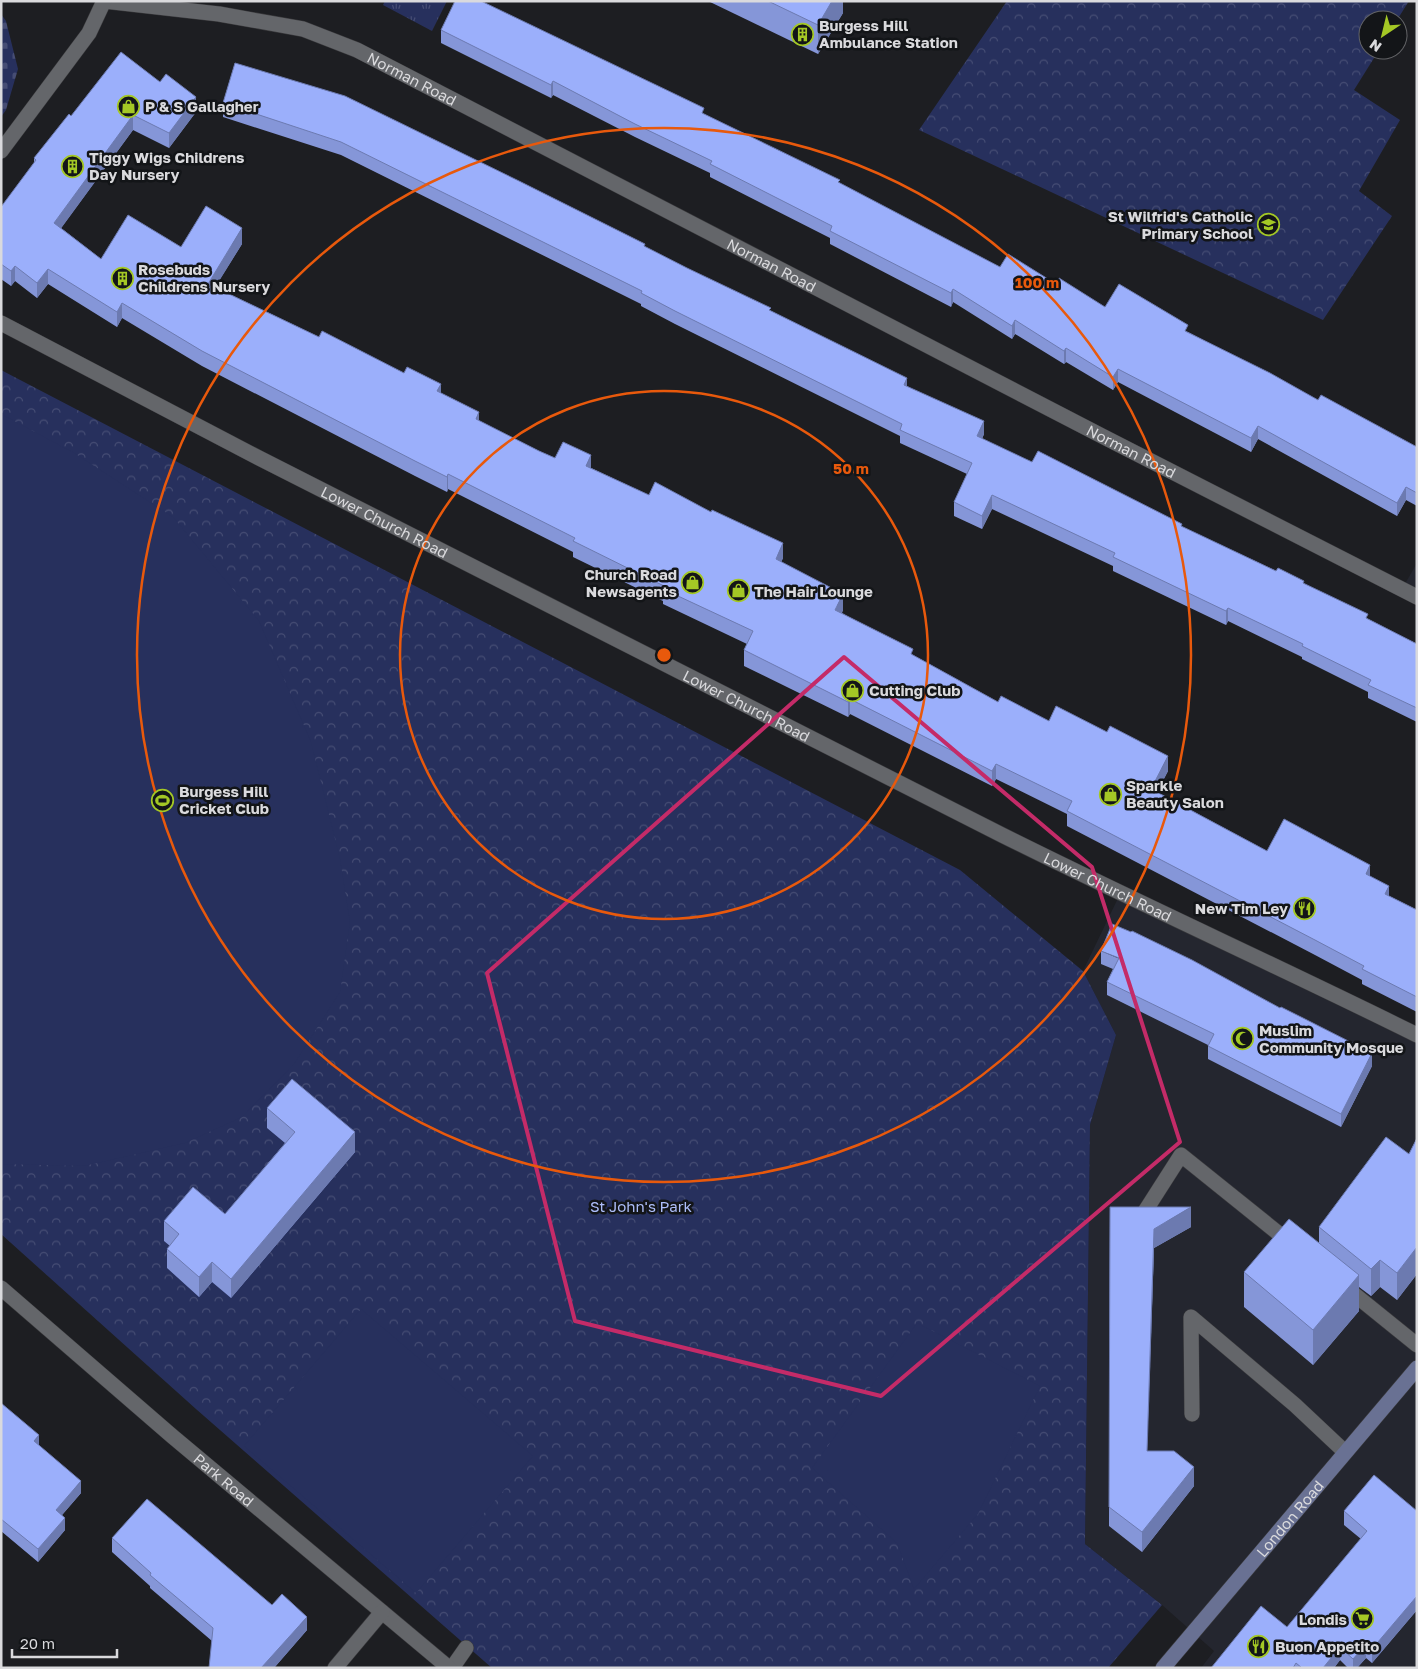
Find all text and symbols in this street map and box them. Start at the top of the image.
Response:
north arrow [1358,10,1408,60]
place label: Burgess Hill Ambulance Station [819,16,958,51]
building icon: Burgess Hill Ambulance Station [791,22,815,46]
text: N [1366,36,1384,56]
street label: Norman Road [364,48,460,109]
shop icon: P & S Gallagher [117,94,141,118]
place label: P & S Gallagher [145,97,259,115]
place label: Tiggy Wigs Childrens Day Nursery [89,148,245,183]
building icon: Tiggy Wigs Childrens Day Nursery [61,154,85,178]
place label: St Wilfrid's Catholic Primary School [1108,207,1253,242]
school or university icon: St Wilfrid's Catholic Primary School [1257,213,1281,237]
street label: Norman Road [724,234,819,295]
place label: Rosebuds Childrens Nursery [138,260,270,295]
building icon: Rosebuds Childrens Nursery [110,266,134,290]
text: 100 m [1015,273,1059,291]
street label: Norman Road [1084,421,1179,481]
text: 50 m [833,459,869,477]
street label: Lower Church Road [318,482,451,561]
place label: Church Road Newsagents [584,565,677,600]
shop icon: Church Road Newsagents [681,571,705,595]
shop icon: The Hair Lounge [726,579,750,603]
place label: The Hair Lounge [754,582,873,600]
centre of rings [655,646,673,664]
street label: Lower Church Road [680,666,813,745]
shop icon: Cutting Club [841,678,865,702]
place label: Cutting Club [869,681,960,699]
place label: Sparkle Beauty Salon [1126,776,1224,811]
place label: Burgess Hill Cricket Club [179,782,269,817]
shop icon: Sparkle Beauty Salon [1098,782,1122,806]
sports icon: Burgess Hill Cricket Club [151,788,175,812]
street label: Lower Church Road [1041,848,1175,925]
restaurant icon: New Tim Ley [1292,896,1316,920]
place label: New Tim Ley [1195,899,1288,917]
place label: Muslim Community Mosque [1259,1021,1404,1056]
mosque icon: Muslim Community Mosque [1231,1027,1255,1051]
park label: St John's Park [590,1197,693,1215]
street label: Park Road [190,1449,258,1510]
street label: London Road [1252,1476,1327,1560]
supermarket icon: Londis [1351,1607,1375,1631]
place label: Londis [1299,1610,1347,1628]
scale bar [12,1626,118,1658]
text: 20 m [20,1634,55,1652]
restaurant icon: Buon Appetito [1247,1634,1271,1658]
place label: Buon Appetito [1275,1637,1379,1655]

